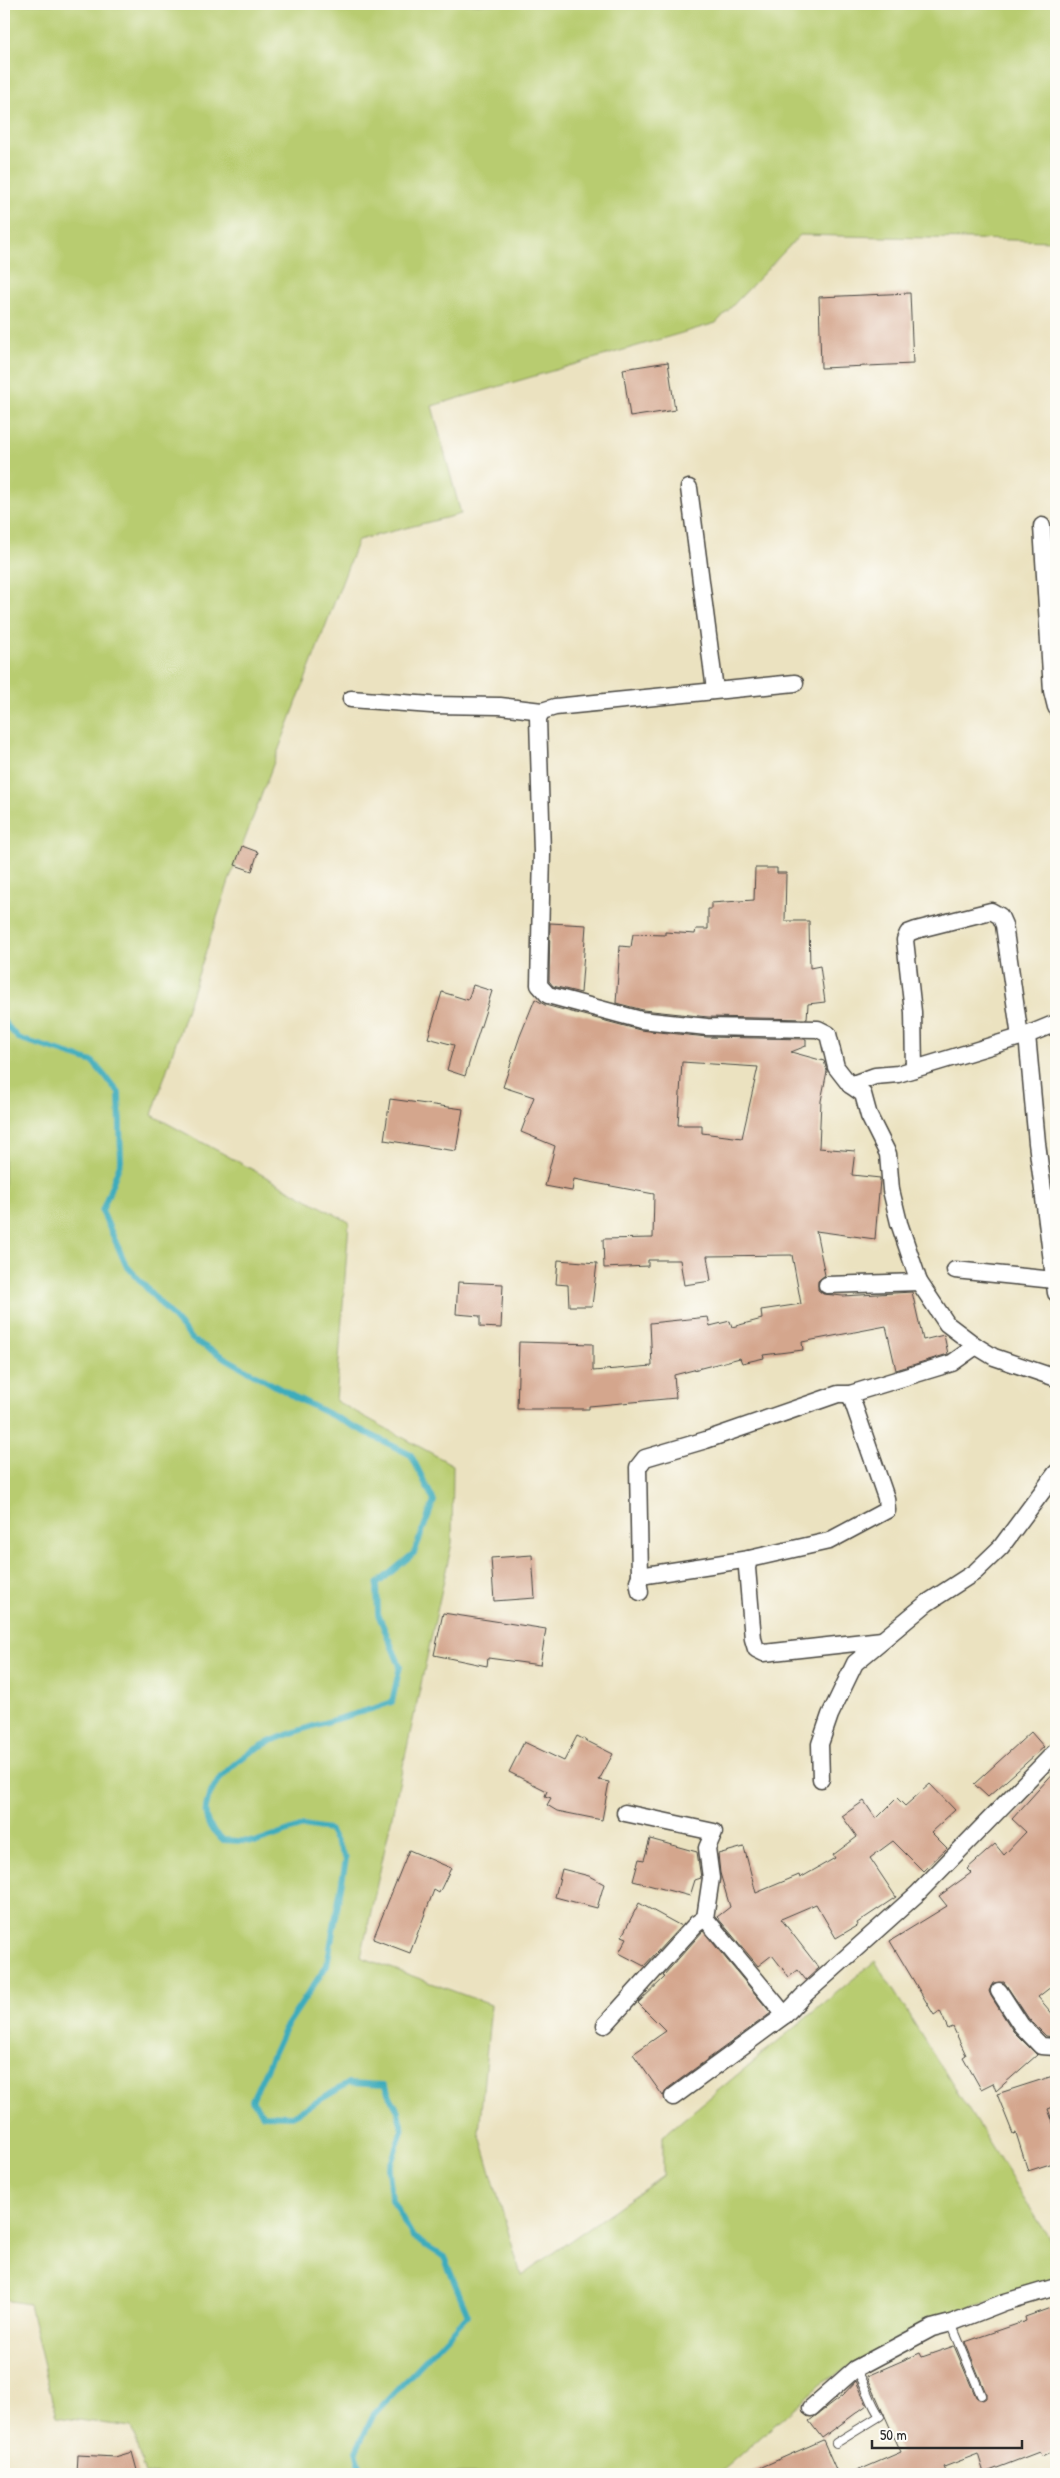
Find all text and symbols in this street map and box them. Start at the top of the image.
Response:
scale bar [872,2418,1022,2450]
text: 50 m [880,2424,907,2445]

